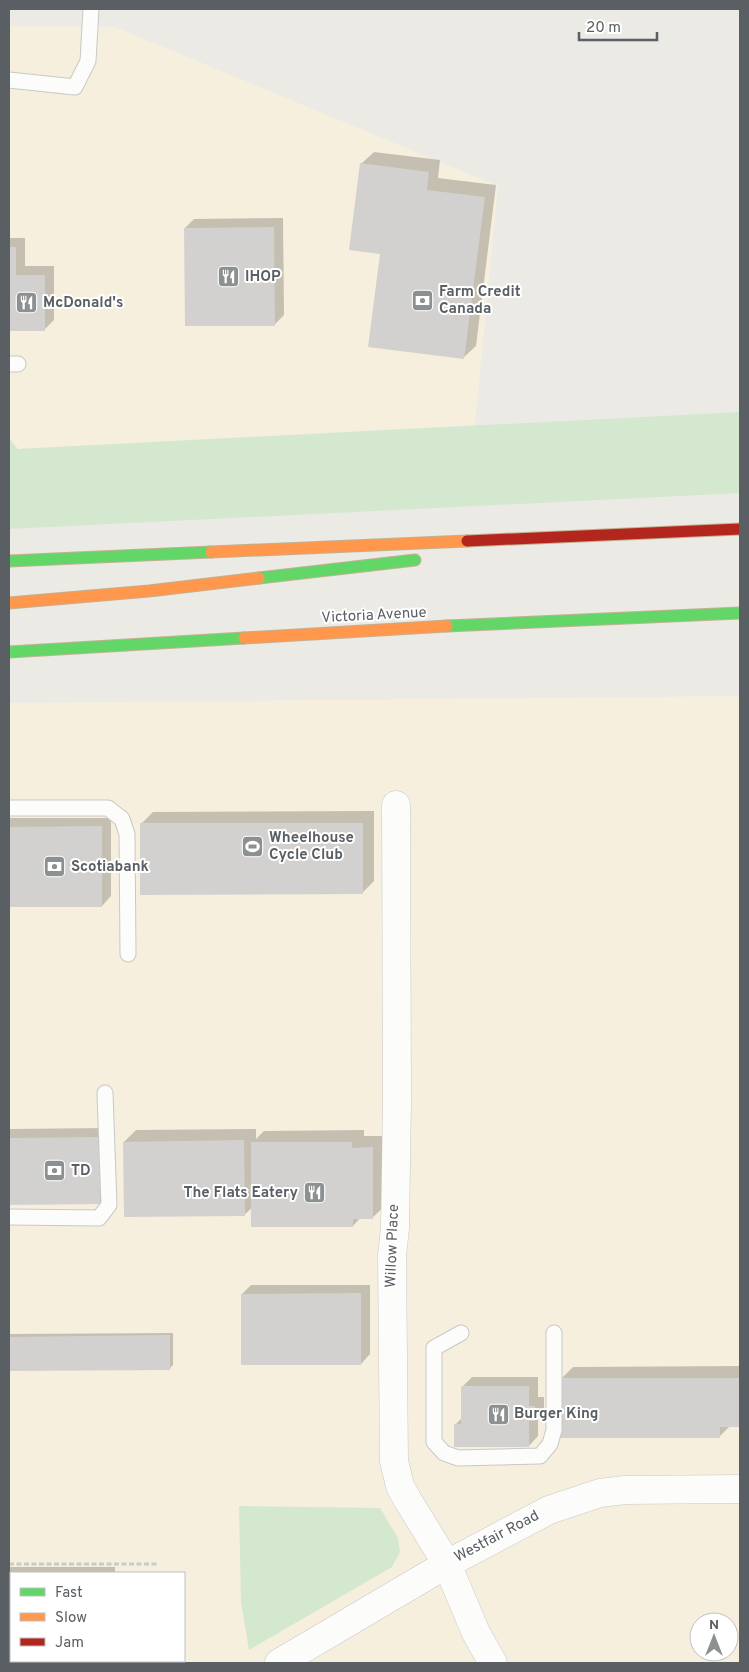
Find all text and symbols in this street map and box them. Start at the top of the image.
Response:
scale bar [579,10,656,42]
text: 20 m [586,19,621,38]
restaurant icon: IHOP [217,265,241,289]
place label: IHOP [245,268,281,287]
place label: Farm Credit Canada [439,283,521,319]
bank icon: Farm Credit Canada [411,289,435,313]
restaurant icon: McDonald's [15,291,39,315]
place label: McDonald's [43,294,123,313]
street label: Victoria Avenue [321,604,427,628]
place label: Wheelhouse Cycle Club [269,829,354,865]
sports icon: Wheelhouse Cycle Club [241,835,265,859]
bank icon: Scotiabank [43,855,67,879]
place label: Scotiabank [71,858,149,877]
bank icon: TD [43,1159,67,1183]
place label: TD [71,1162,91,1181]
restaurant icon: The Flats Eatery [302,1181,326,1205]
place label: The Flats Eatery [183,1184,298,1203]
street label: Willow Place [382,1204,404,1288]
restaurant icon: Burger King [486,1402,510,1426]
place label: Burger King [514,1405,599,1424]
street label: Westfair Road [451,1507,543,1567]
legend [10,1572,185,1662]
text: Fast [55,1584,83,1603]
text: Slow [55,1609,87,1628]
north arrow [689,1612,739,1662]
text: N [709,1617,719,1634]
text: Jam [55,1634,84,1653]

